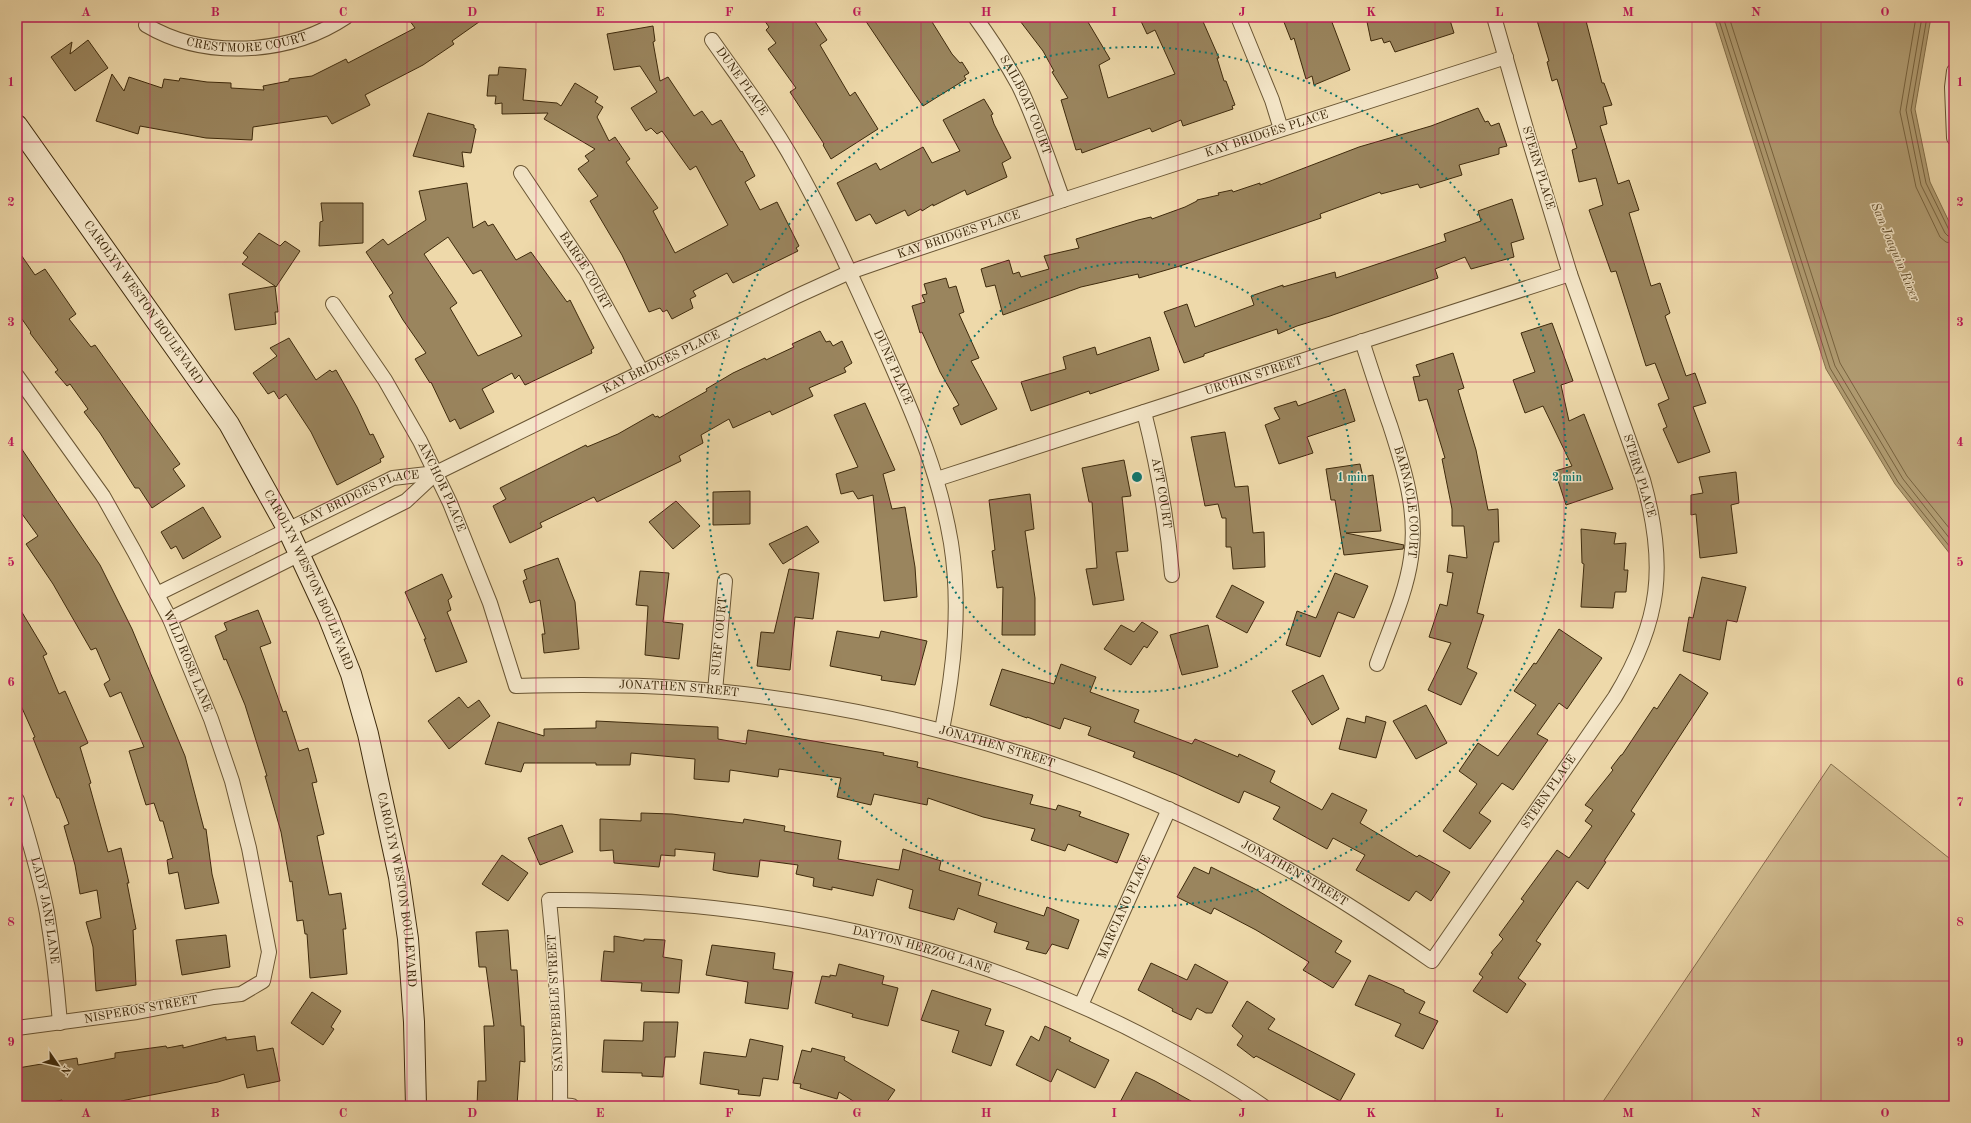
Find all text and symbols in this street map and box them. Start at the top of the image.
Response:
text: A [81,6,91,19]
text: B [210,6,220,19]
text: C [339,6,347,19]
text: D [467,6,477,19]
text: E [596,6,605,19]
text: F [725,6,734,19]
text: G [852,6,862,19]
text: H [981,6,992,19]
text: I [1111,6,1117,19]
text: J [1238,6,1246,19]
text: K [1366,6,1376,19]
text: L [1495,6,1504,19]
text: M [1622,6,1634,19]
text: N [1751,6,1761,19]
text: O [1880,6,1890,19]
street label: CRESTMORE COURT [185,31,309,55]
street label: DUNE PLACE [713,45,769,118]
street label: SAILBOAT COURT [997,54,1052,157]
text: 1 [7,76,15,89]
text: 1 [1956,76,1964,89]
street label: KAY BRIDGES PLACE [1204,109,1330,160]
street label: STERN PLACE [1520,125,1556,211]
text: 2 [7,196,15,209]
text: 2 [1956,196,1964,209]
water label: San Joaquin River [1868,201,1922,304]
street label: KAY BRIDGES PLACE [896,209,1022,261]
street label: CAROLYN WESTON BOULEVARD [81,219,205,387]
street label: BARGE COURT [557,230,613,312]
text: 3 [7,316,15,329]
text: 3 [1956,316,1964,329]
street label: DUNE PLACE [871,328,914,407]
street label: KAY BRIDGES PLACE [601,329,722,396]
street label: URCHIN STREET [1203,355,1304,398]
street label: STERN PLACE [1621,433,1657,519]
text: 4 [7,436,15,449]
text: 4 [1956,436,1964,449]
street label: ANCHOR PLACE [415,440,467,533]
street label: BARNACLE COURT [1391,445,1419,559]
street label: AFT COURT [1149,457,1173,529]
street label: KAY BRIDGES PLACE [298,469,420,529]
centre of rings [1130,470,1144,484]
text: 1 min [1337,472,1367,484]
text: 2 min [1552,472,1582,484]
street label: CAROLYN WESTON BOULEVARD [261,488,355,672]
text: 5 [7,556,15,569]
text: 5 [1956,556,1964,569]
street label: SURF COURT [710,596,730,676]
street label: WILD ROSE LANE [160,608,213,714]
text: 6 [7,676,15,689]
text: 6 [1956,676,1964,689]
street label: JONATHEN STREET [619,679,740,699]
street label: JONATHEN STREET [937,724,1056,770]
street label: STERN PLACE [1520,753,1579,831]
street label: CAROLYN WESTON BOULEVARD [375,791,417,988]
text: 7 [7,796,15,809]
text: 7 [1956,796,1964,809]
street label: JONATHEN STREET [1239,839,1350,909]
street label: MARCIANO PLACE [1096,854,1153,961]
street label: LADY JANE LANE [28,856,60,965]
text: 8 [7,916,15,929]
text: 8 [1956,916,1964,929]
street label: DAYTON HERZOG LANE [851,925,993,976]
street label: SANDPEBBLE STREET [546,934,566,1072]
street label: NISPEROS STREET [83,994,199,1026]
text: 9 [7,1036,15,1049]
text: 9 [1956,1036,1964,1049]
north arrow [38,1045,78,1085]
text: N [58,1063,72,1077]
text: A [81,1107,91,1120]
text: B [210,1107,220,1120]
text: C [339,1107,347,1120]
text: D [467,1107,477,1120]
text: E [596,1107,605,1120]
text: F [725,1107,734,1120]
text: G [852,1107,862,1120]
text: H [981,1107,992,1120]
text: I [1111,1107,1117,1120]
text: J [1238,1107,1246,1120]
text: K [1366,1107,1376,1120]
text: L [1495,1107,1504,1120]
text: M [1622,1107,1634,1120]
text: N [1751,1107,1761,1120]
text: O [1880,1107,1890,1120]

